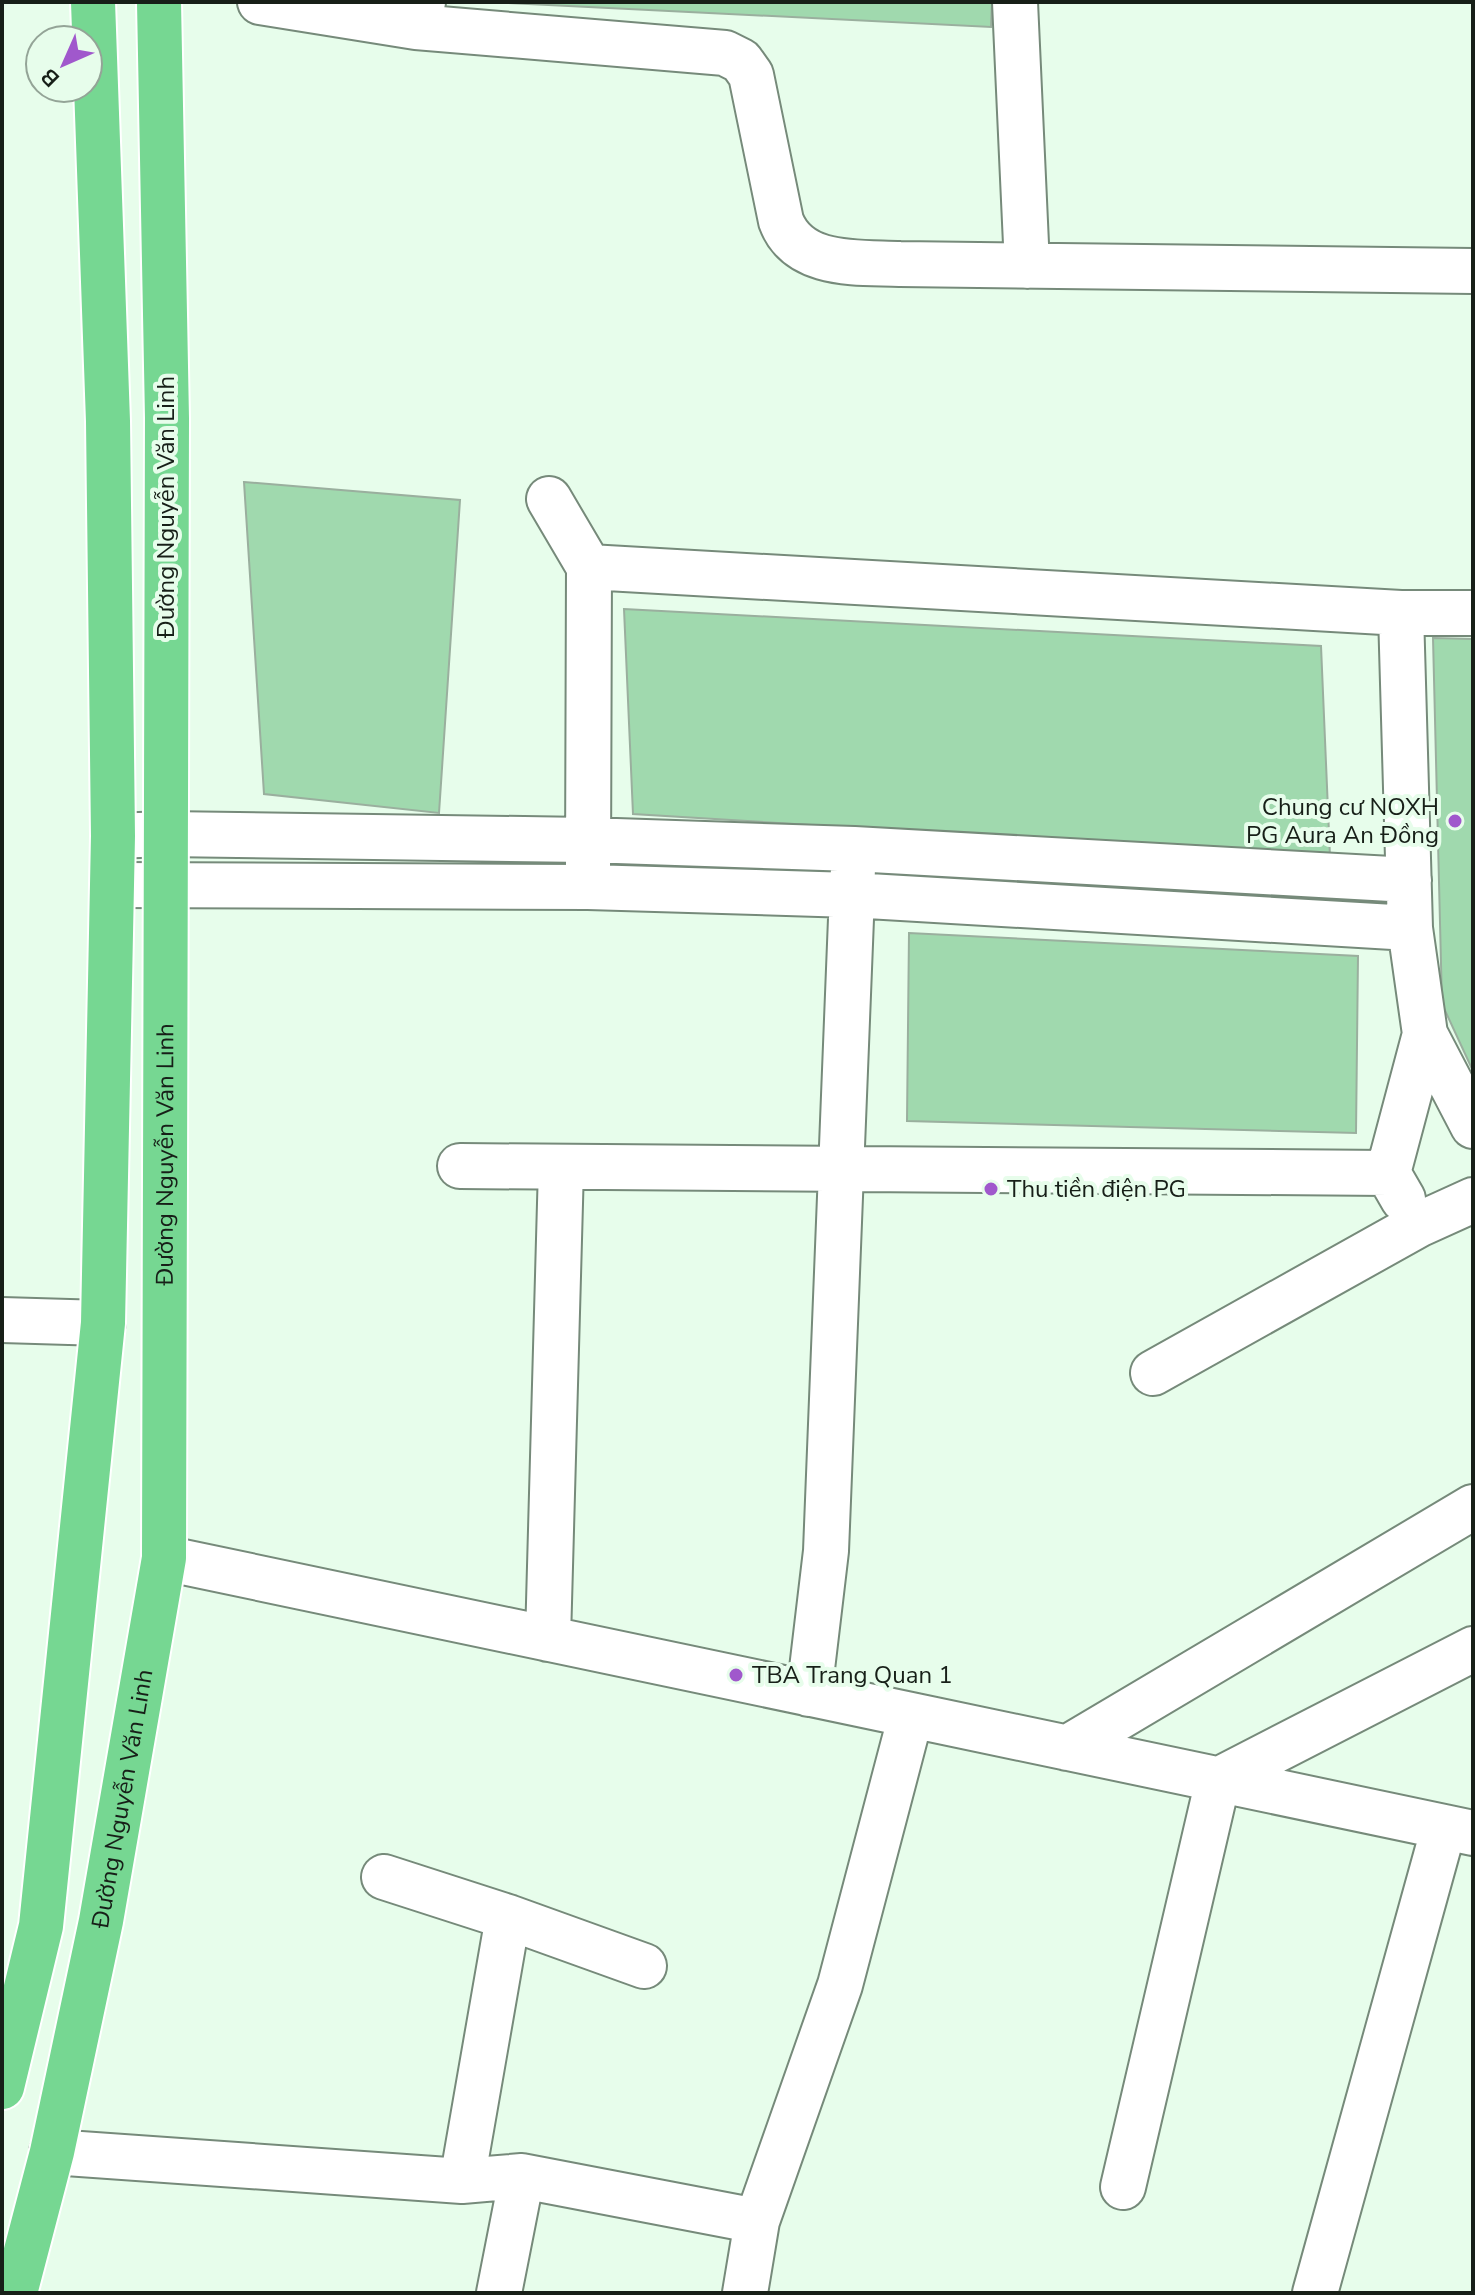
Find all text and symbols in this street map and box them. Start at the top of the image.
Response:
north arrow [24,24,104,104]
text: B [35,61,67,93]
street label: Đường Nguyễn Văn Linh [150,376,182,639]
place label: Chung cư NOXH PG Aura An Đồng [1246,791,1439,851]
marker: Chung cư NOXH PG Aura An Đồng [1446,812,1464,830]
street label: Đường Nguyễn Văn Linh [149,1023,181,1287]
place label: Thu tiền điện PG [1007,1173,1186,1205]
marker: Thu tiền điện PG [982,1180,1000,1198]
place label: TBA Trang Quan 1 [752,1659,953,1691]
marker: TBA Trang Quan 1 [727,1666,745,1684]
street label: Đường Nguyễn Văn Linh [84,1667,160,1932]

